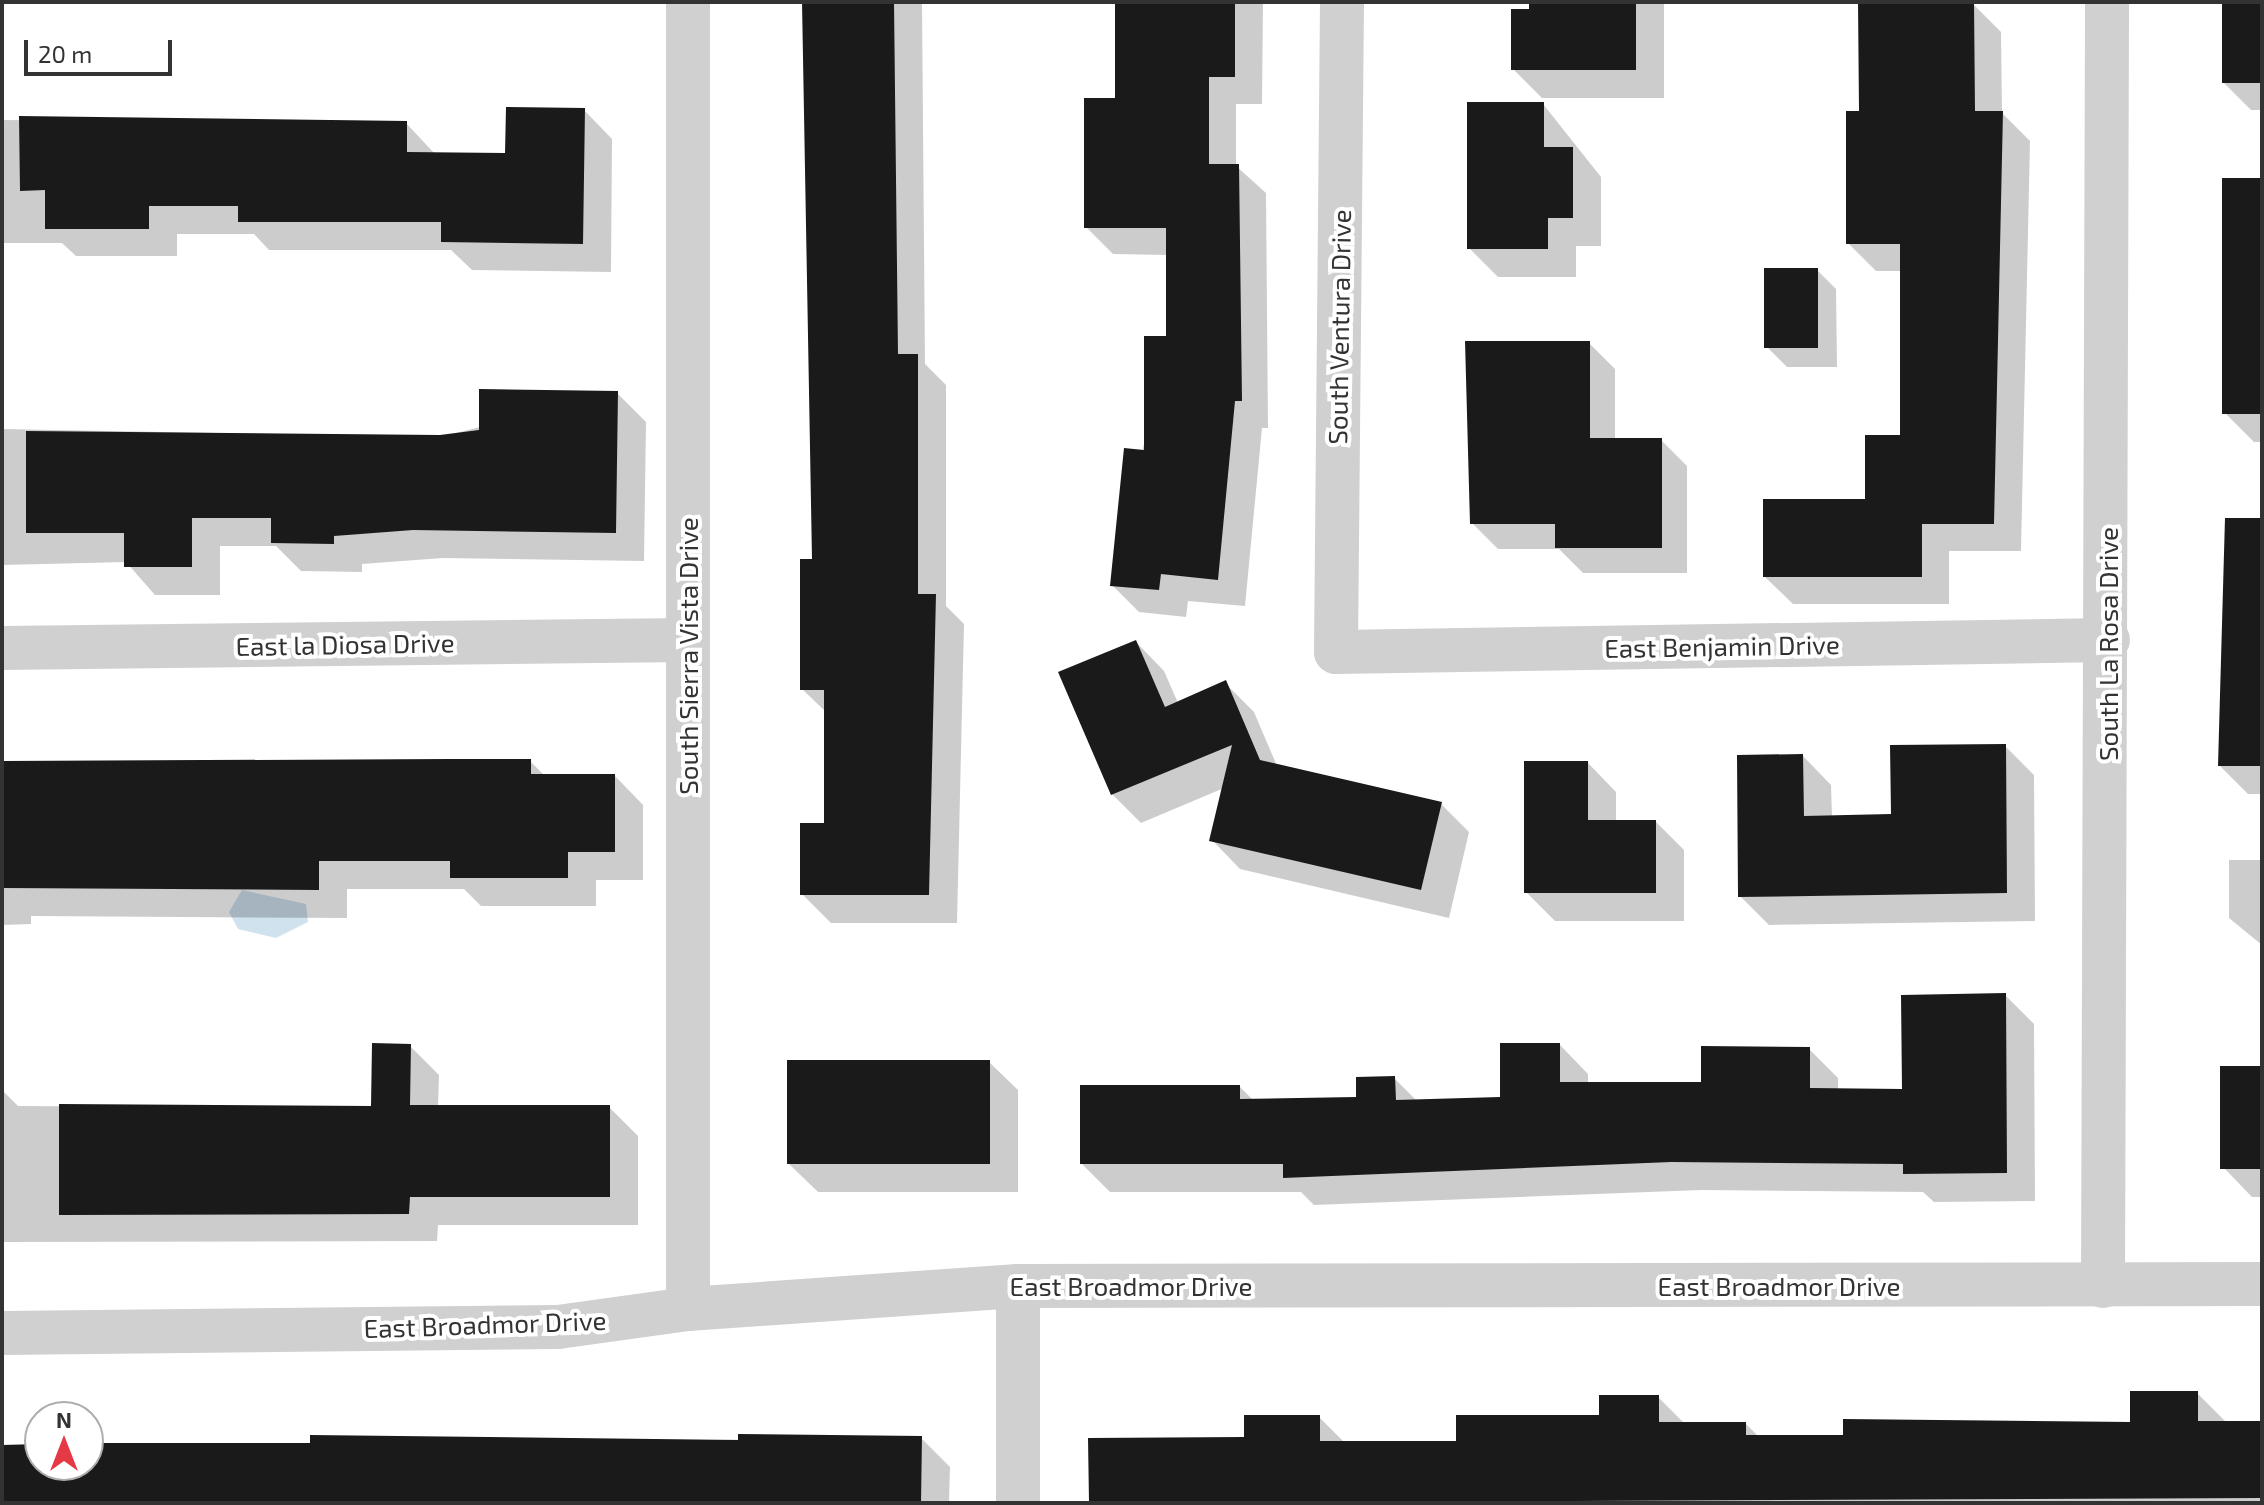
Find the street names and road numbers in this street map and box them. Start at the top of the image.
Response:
street label: South Ventura Drive [1321,209,1357,445]
street label: South Sierra Vista Drive [672,517,704,795]
street label: South La Rosa Drive [2092,527,2124,761]
street label: East la Diosa Drive [235,626,455,662]
street label: East Benjamin Drive [1604,628,1840,664]
street label: East Broadmor Drive [1009,1270,1253,1302]
street label: East Broadmor Drive [1657,1270,1901,1302]
street label: East Broadmor Drive [363,1304,607,1344]

